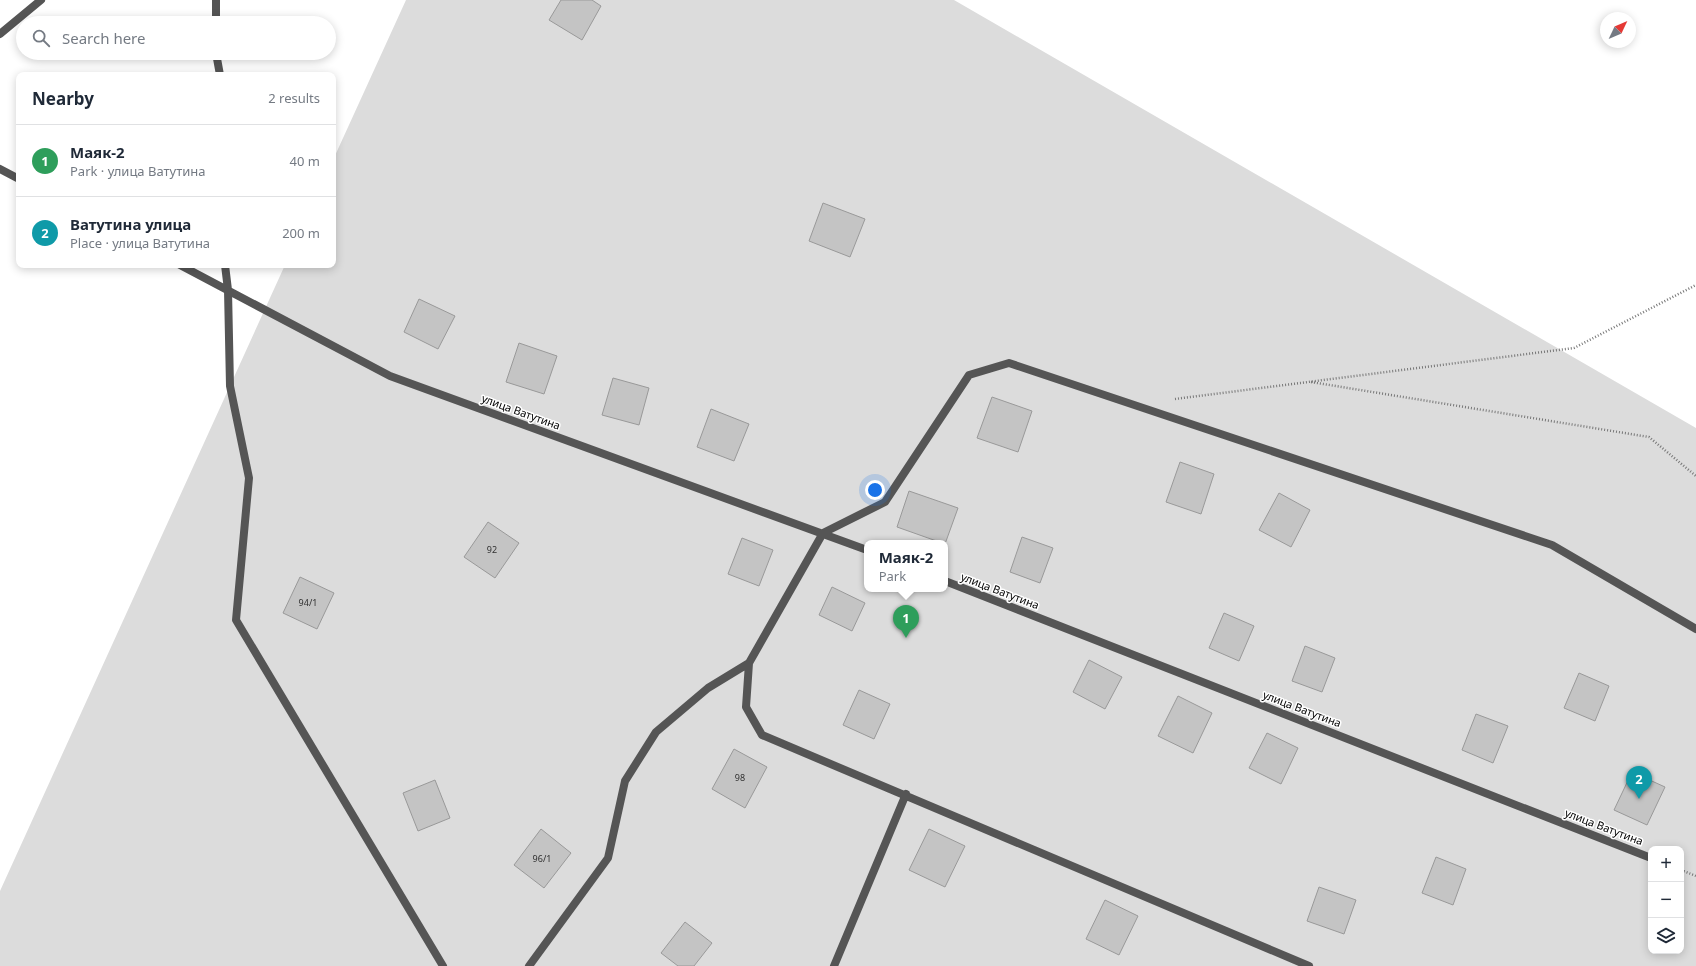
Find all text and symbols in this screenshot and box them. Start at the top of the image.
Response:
north arrow [1600,12,1636,48]
search box [16,16,336,60]
icon: search [30,27,52,49]
text: Search here [62,28,145,48]
text: Nearby [32,87,94,110]
text: 2 results [268,89,320,107]
text: Маяк-2 [70,142,125,162]
text: 1 [41,152,49,170]
text: 40 m [290,152,320,170]
text: Park · улица Ватутина [70,162,206,180]
text: Ватутина улица [70,214,191,234]
text: 2 [41,224,49,242]
text: 200 m [282,224,320,242]
text: Place · улица Ватутина [70,234,210,252]
street label: улица Ватутина [480,390,563,433]
your location [865,480,885,500]
popup [864,540,948,592]
house number: 92 [487,543,497,556]
text: Маяк-2 [879,547,933,567]
text: Park [879,567,906,585]
street label: улица Ватутина [959,569,1041,612]
house number: 94/1 [299,596,317,609]
pin: 1 [893,605,919,638]
street label: улица Ватутина [1261,687,1343,730]
pin: 2 [1626,766,1652,799]
house number: 98 [735,771,745,784]
street label: улица Ватутина [1563,805,1645,848]
map controls [1648,846,1684,954]
button: + [1648,846,1684,882]
house number: 96/1 [533,852,551,865]
button: − [1648,882,1684,918]
button: layers [1648,918,1684,954]

